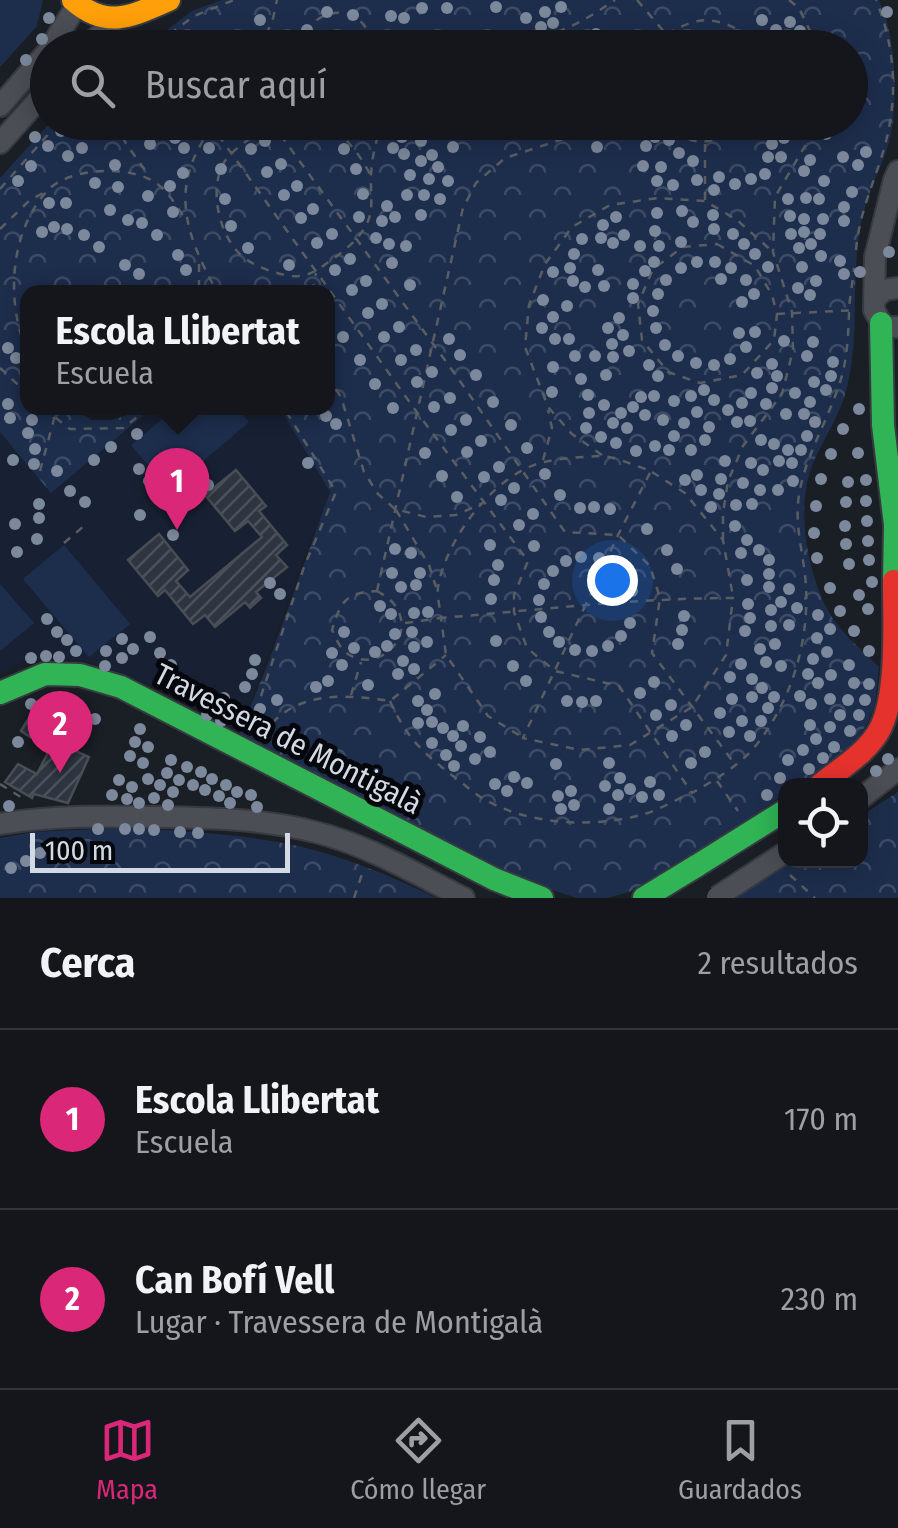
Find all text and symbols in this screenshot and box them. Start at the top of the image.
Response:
search box [30,30,868,140]
icon: search [65,58,120,113]
text: Buscar aquí [145,62,327,108]
popup [20,285,335,415]
text: Escola Llibertat [55,308,300,354]
text: Escuela [55,354,154,392]
pin: 1 [144,448,210,530]
your location [587,555,638,606]
street label: Travessera de Montigalà [148,656,428,822]
pin: 2 [28,690,92,773]
map controls [778,778,868,868]
button: locate [778,778,868,868]
scale bar [30,828,290,873]
text: 100 m [45,834,113,867]
text: Cerca [40,938,135,988]
text: 2 resultados [698,944,858,982]
text: Escola Llibertat [135,1077,379,1123]
text: 1 [66,1100,79,1138]
text: 170 m [784,1100,858,1138]
text: Escuela [135,1123,233,1161]
text: Can Bofí Vell [135,1257,334,1303]
text: 2 [65,1280,80,1318]
text: 230 m [781,1280,858,1318]
text: Lugar · Travessera de Montigalà [135,1303,543,1341]
tab: Mapa [96,1413,158,1506]
tab: Cómo llegar [350,1413,486,1506]
tab: Guardados [678,1413,802,1506]

